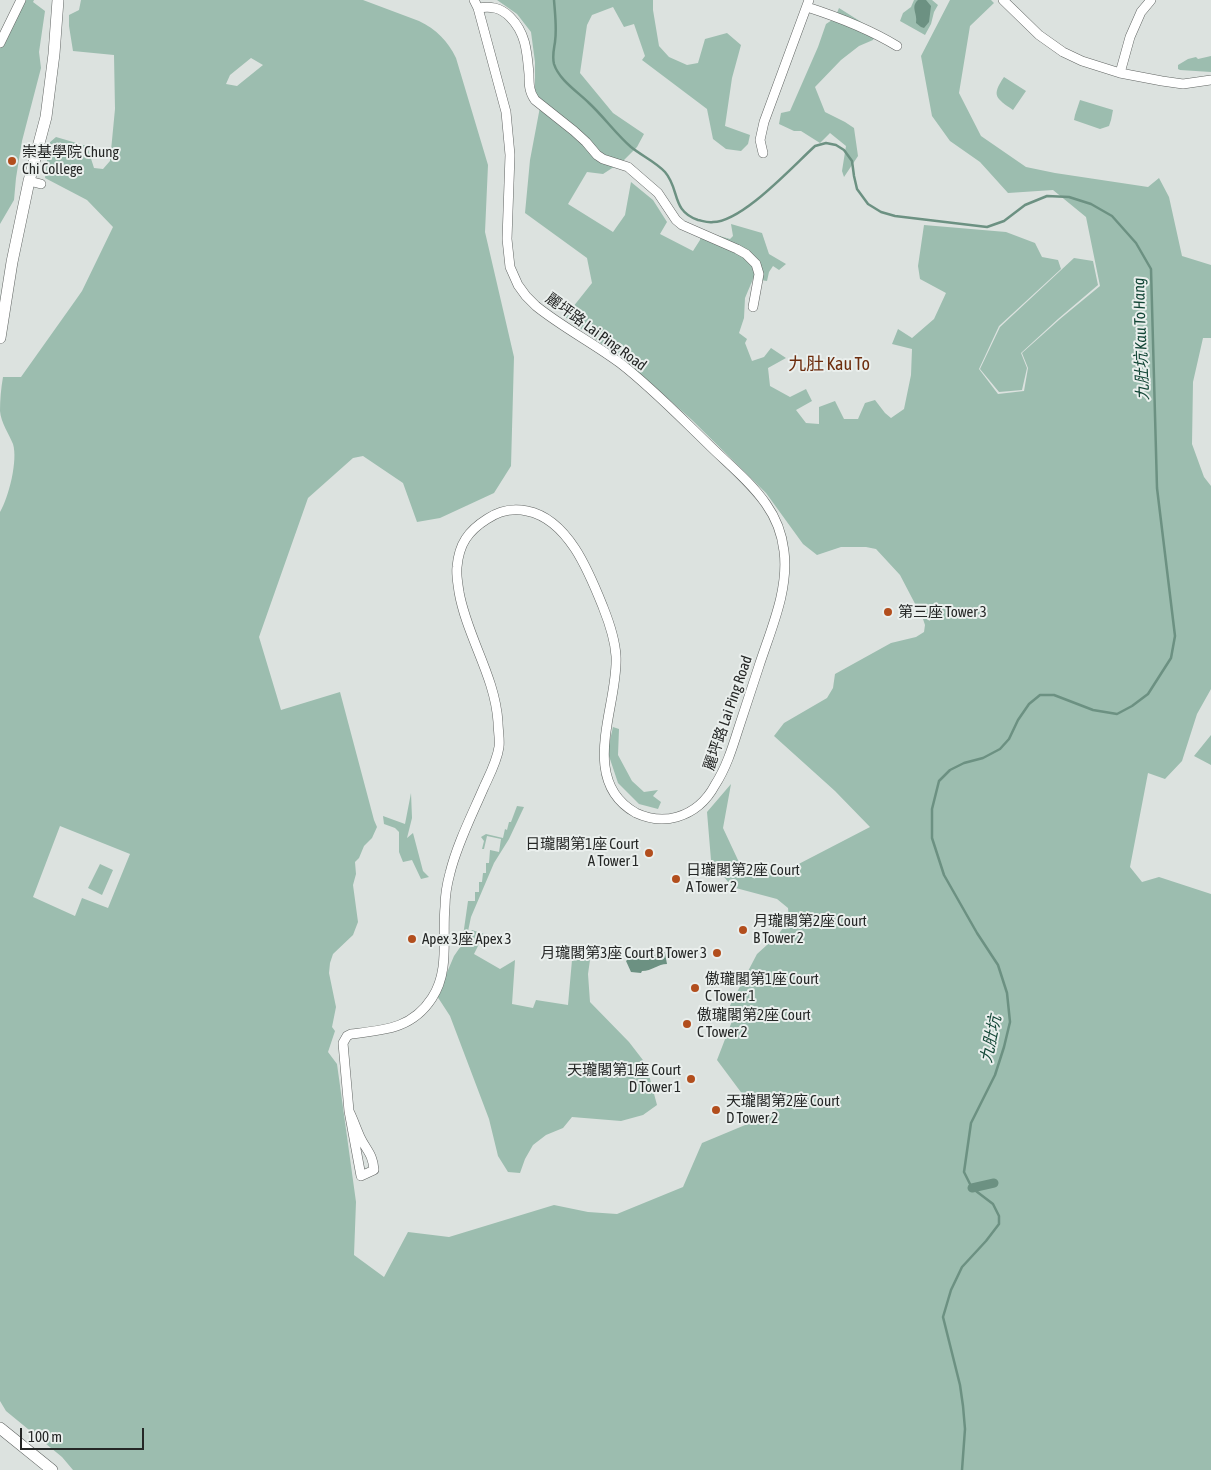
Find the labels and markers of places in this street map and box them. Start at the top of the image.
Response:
place label: 崇基學院 Chung Chi College [22,143,119,178]
marker: 崇基學院 Chung Chi College [6,155,18,167]
place label: 第三座 Tower 3 [898,603,987,621]
marker: 第三座 Tower 3 [882,606,894,618]
place label: 日瓏閣第1座 Court A Tower 1 [525,835,639,870]
marker: 日瓏閣第1座 Court A Tower 1 [643,847,655,859]
place label: 日瓏閣第2座 Court A Tower 2 [686,861,800,896]
marker: 日瓏閣第2座 Court A Tower 2 [670,873,682,885]
place label: 月瓏閣第2座 Court B Tower 2 [753,912,867,947]
marker: 月瓏閣第2座 Court B Tower 2 [737,924,749,936]
place label: Apex 3座 Apex 3 [422,930,512,948]
marker: Apex 3座 Apex 3 [406,933,418,945]
place label: 月瓏閣第3座 Court B Tower 3 [540,944,707,962]
marker: 月瓏閣第3座 Court B Tower 3 [711,947,723,959]
place label: 傲瓏閣第1座 Court C Tower 1 [705,970,819,1005]
marker: 傲瓏閣第1座 Court C Tower 1 [689,982,701,994]
place label: 傲瓏閣第2座 Court C Tower 2 [697,1006,811,1041]
marker: 傲瓏閣第2座 Court C Tower 2 [681,1018,693,1030]
place label: 天瓏閣第1座 Court D Tower 1 [567,1061,681,1096]
marker: 天瓏閣第1座 Court D Tower 1 [685,1073,697,1085]
place label: 天瓏閣第2座 Court D Tower 2 [726,1092,840,1127]
marker: 天瓏閣第2座 Court D Tower 2 [710,1104,722,1116]

